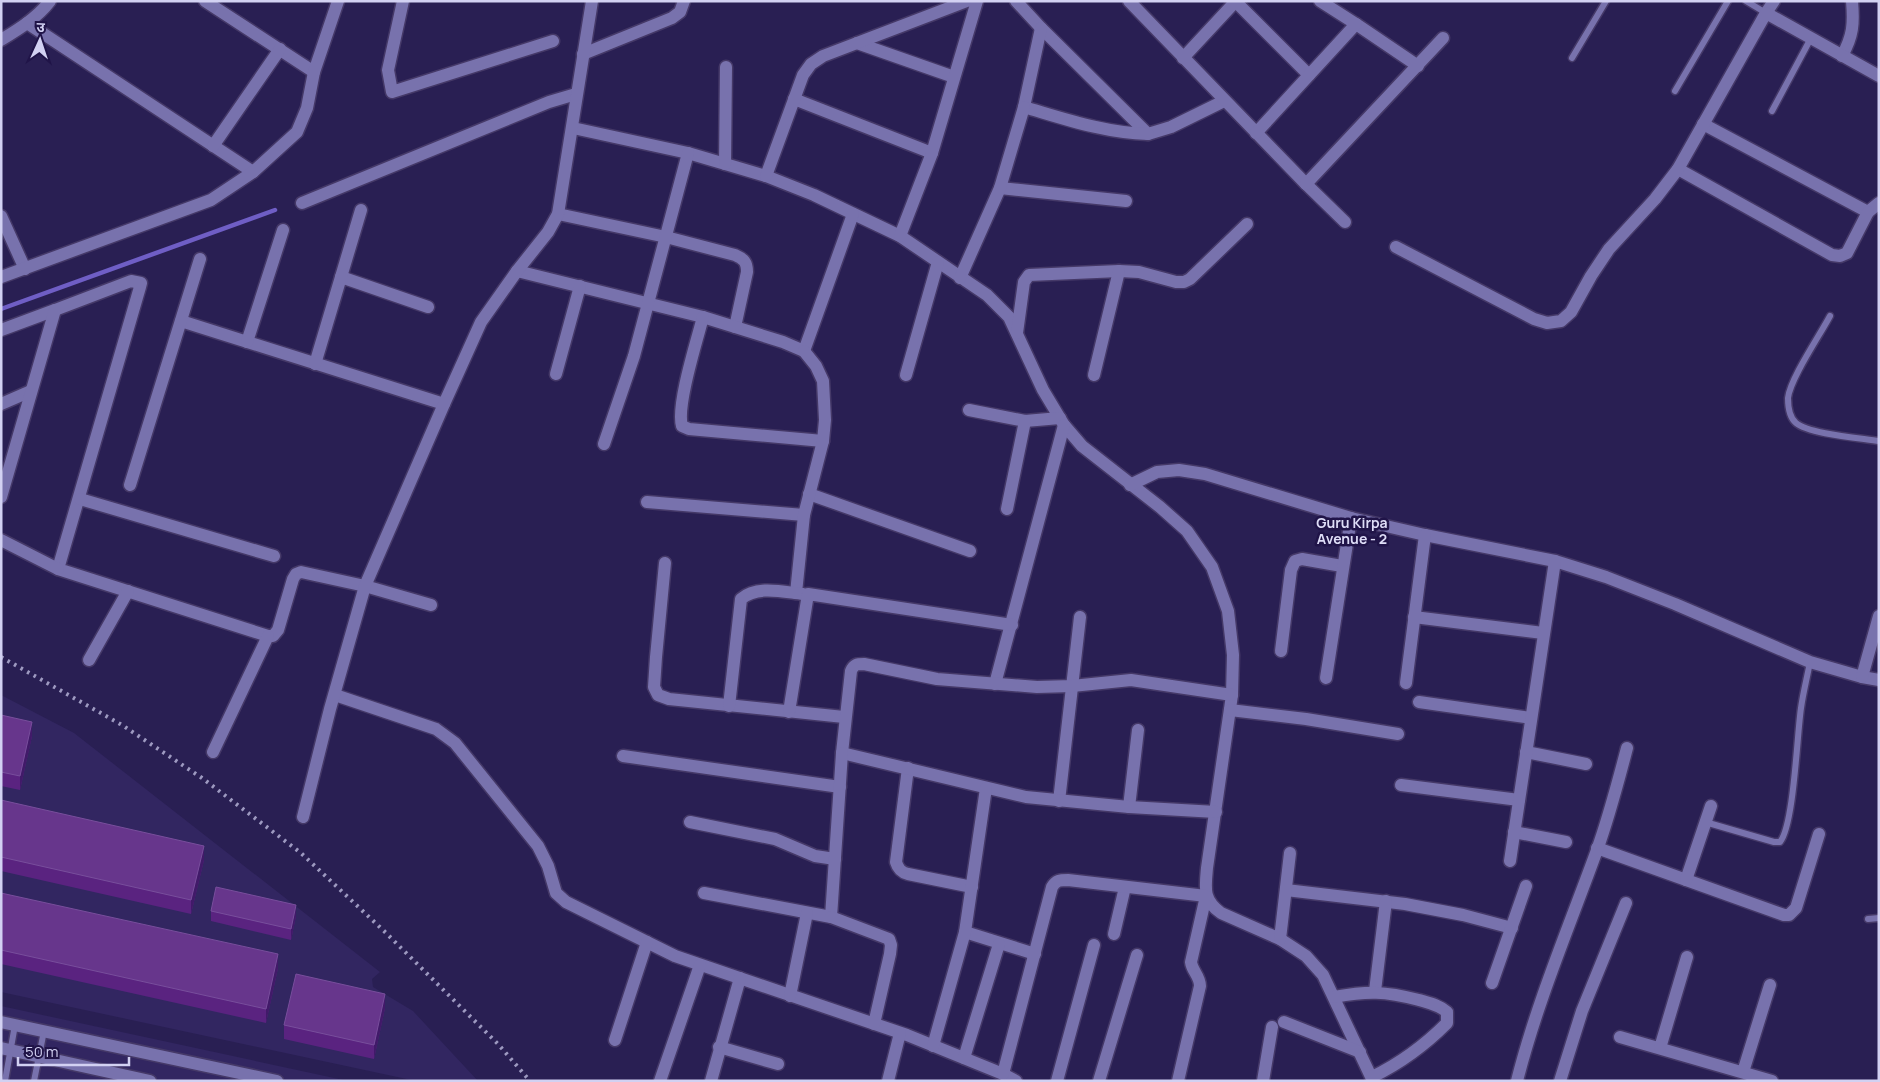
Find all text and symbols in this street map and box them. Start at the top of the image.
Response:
north arrow [15,15,65,65]
text: उ [36,17,46,36]
district label: Guru Kirpa Avenue - 2 [1316,513,1388,548]
scale bar [18,1034,129,1066]
text: 50 m [25,1041,59,1062]

